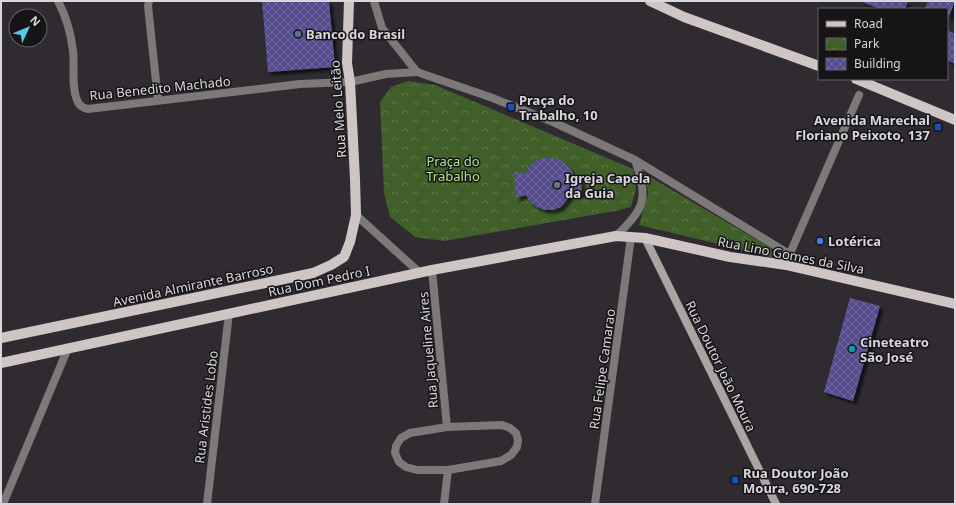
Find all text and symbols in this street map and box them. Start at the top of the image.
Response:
north arrow [8,8,48,48]
legend [818,8,948,80]
text: N [27,12,44,29]
text: Road [854,15,883,32]
place label: Banco do Brasil [306,25,405,43]
marker: Banco do Brasil [293,29,303,39]
text: Park [854,35,880,52]
text: Building [854,55,901,72]
street label: Rua Melo Leitão [326,59,350,158]
street label: Rua Benedito Machado [89,72,232,104]
place label: Praça do Trabalho, 10 [519,91,598,124]
marker: Praça do Trabalho, 10 [506,102,516,112]
place label: Avenida Marechal Floriano Peixoto, 137 [795,111,930,144]
marker: Avenida Marechal Floriano Peixoto, 137 [933,122,943,132]
park label: Praça do Trabalho [426,152,480,185]
place label: Igreja Capela da Guia [565,169,650,202]
marker: Igreja Capela da Guia [552,180,562,190]
street label: Rua Lino Gomes da Silva [716,232,866,278]
place label: Lotérica [828,232,881,250]
marker: Lotérica [815,236,825,246]
street label: Avenida Almirante Barroso [111,259,275,311]
street label: Rua Dom Pedro I [266,261,372,301]
street label: Rua Jaqueline Aires [414,291,442,409]
street label: Rua Doutor João Moura [681,298,761,434]
street label: Rua Felipe Camarao [585,307,619,430]
place label: Cineteatro São José [860,333,929,366]
marker: Cineteatro São José [847,344,857,354]
street label: Rua Aristides Lobo [190,349,222,464]
place label: Rua Doutor João Moura, 690-728 [743,464,849,497]
marker: Rua Doutor João Moura, 690-728 [730,475,740,485]

